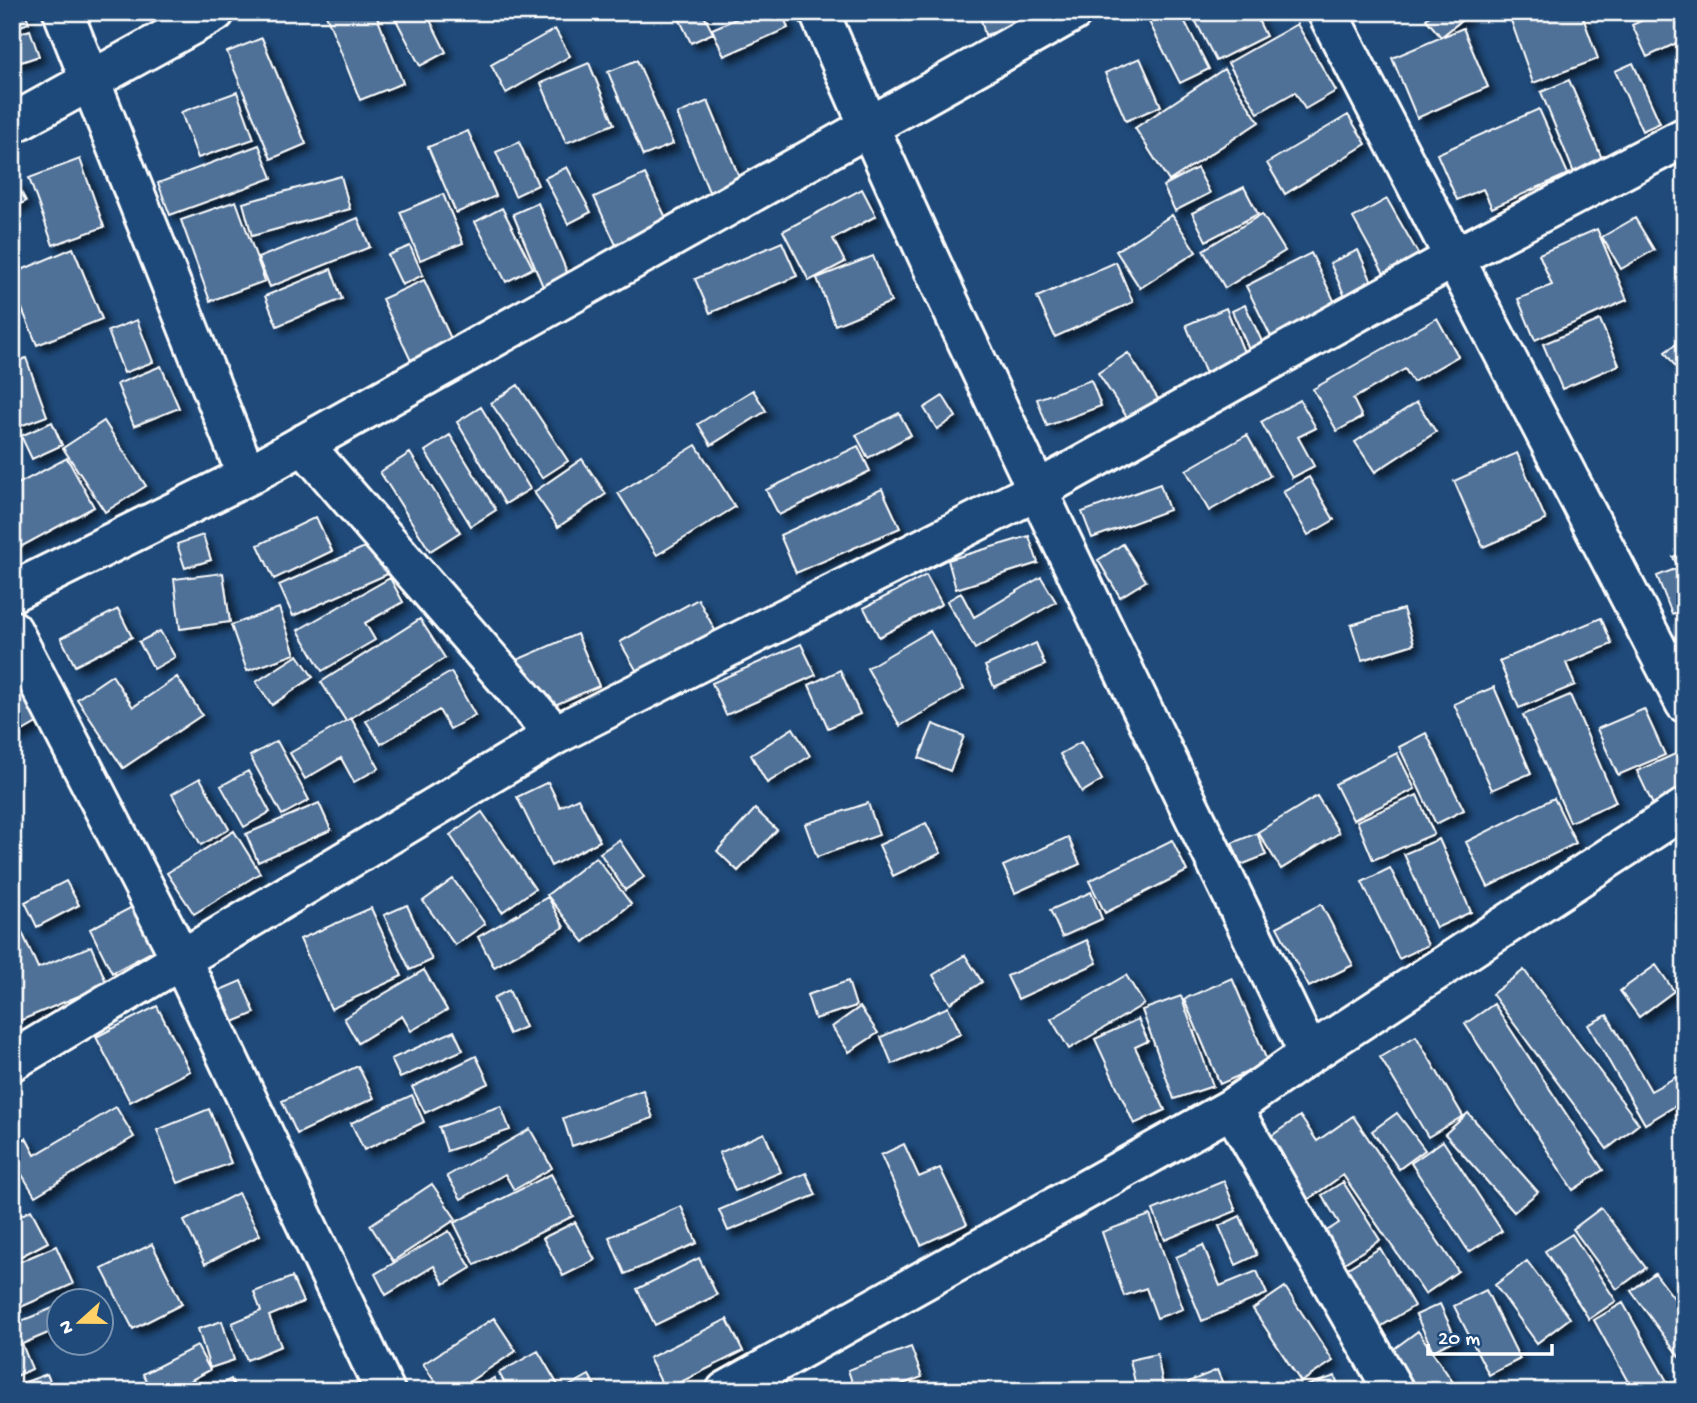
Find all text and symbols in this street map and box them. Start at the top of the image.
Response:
north arrow [46,1288,116,1358]
scale bar [1428,1312,1552,1356]
text: N [54,1317,80,1337]
text: 20 m [1438,1328,1480,1353]

